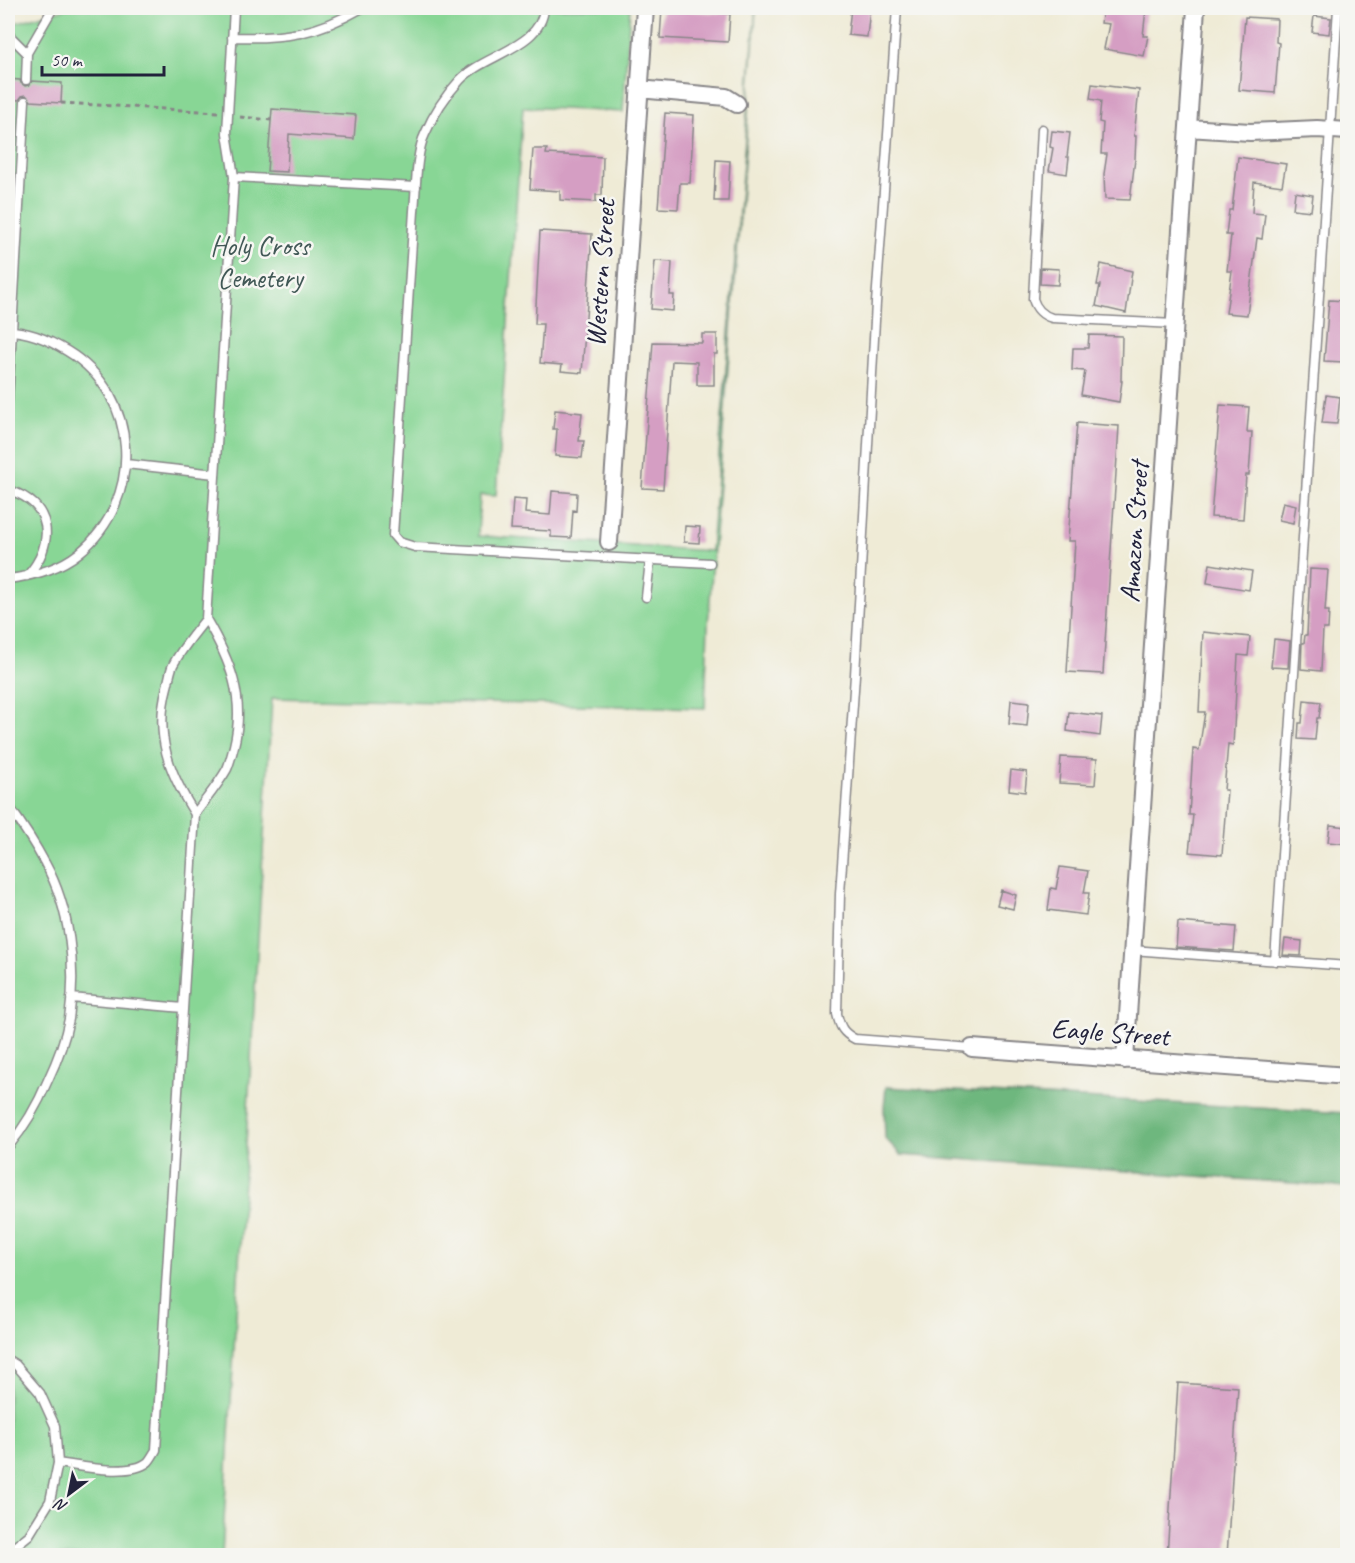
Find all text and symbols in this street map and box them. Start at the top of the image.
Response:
scale bar [42,39,164,77]
text: 50 m [51,49,84,71]
street label: Western Street [577,196,623,348]
park label: Holy Cross Cemetery [210,228,312,295]
street label: Amazon Street [1112,457,1157,604]
street label: Eagle Street [1050,1010,1173,1054]
north arrow [39,1464,99,1524]
text: N [49,1493,71,1517]

